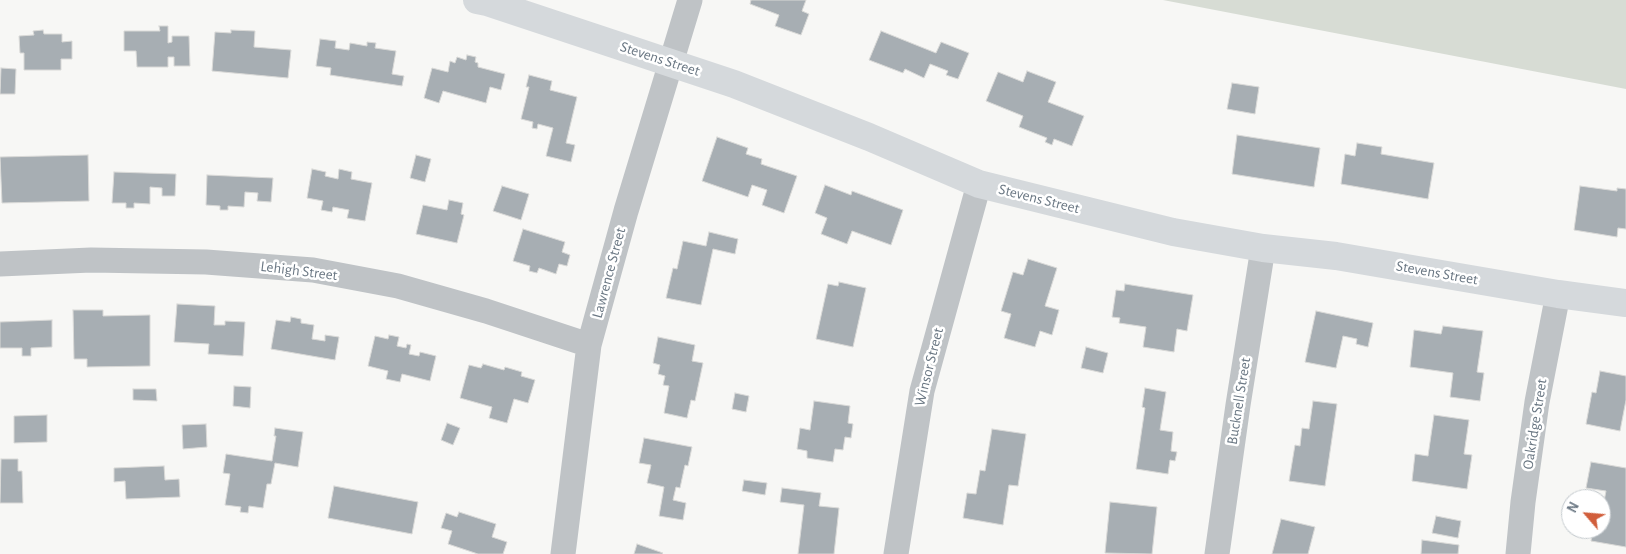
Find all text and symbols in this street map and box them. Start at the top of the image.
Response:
street label: Stevens Street [618,38,702,80]
street label: Stevens Street [997,180,1081,218]
street label: Lawrence Street [588,226,630,320]
street label: Lehigh Street [260,257,338,285]
street label: Stevens Street [1395,257,1479,289]
street label: Winsor Street [911,326,947,408]
street label: Bucknell Street [1223,356,1255,446]
street label: Oakridge Street [1519,377,1551,471]
north arrow [1561,489,1611,539]
text: N [1565,500,1582,515]

